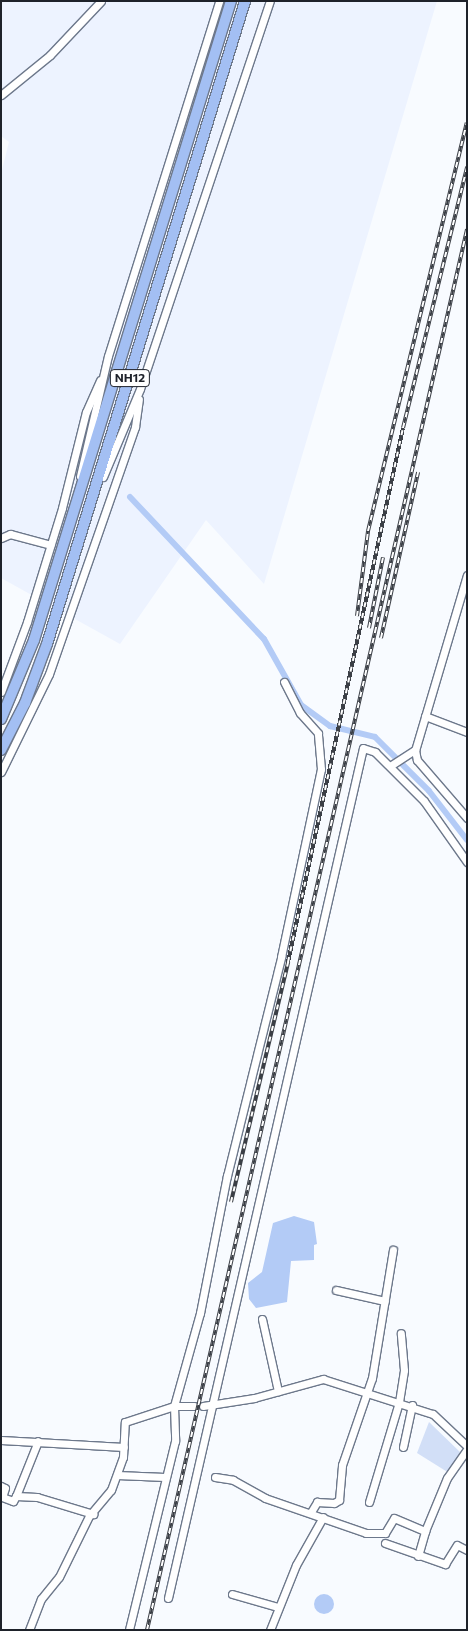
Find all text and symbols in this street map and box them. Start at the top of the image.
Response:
road number: NH12 [109,368,151,388]

